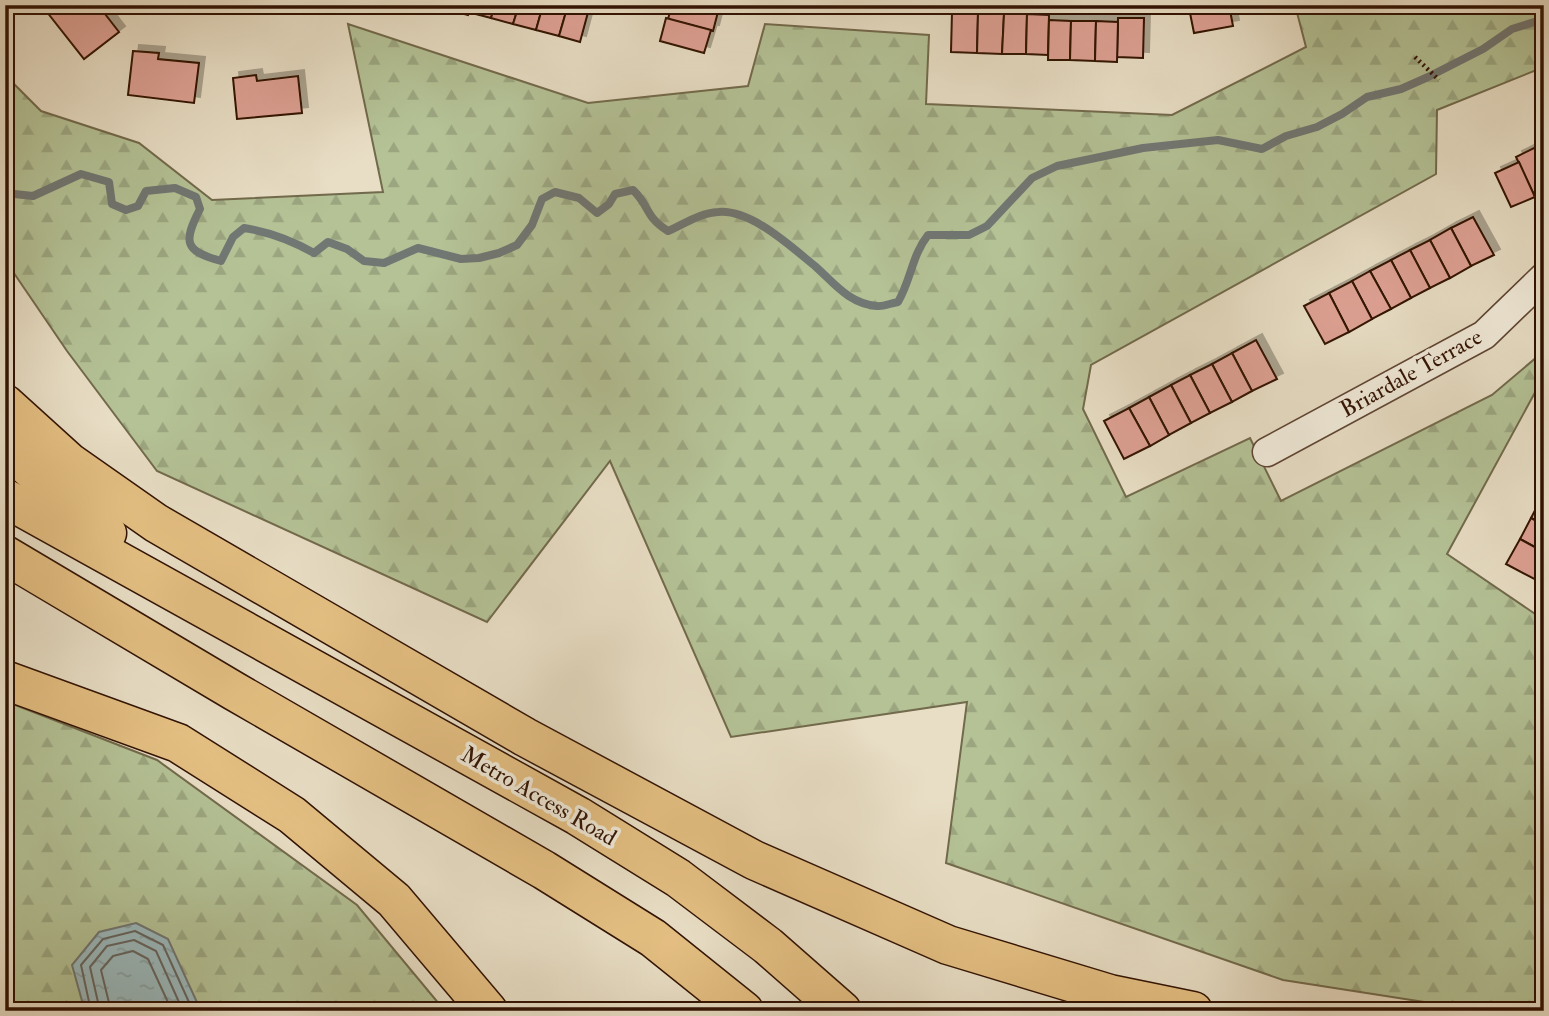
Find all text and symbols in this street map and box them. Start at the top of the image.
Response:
street label: Briardale Terrace [1335,322,1487,424]
street label: Metro Access Road [456,740,622,852]

